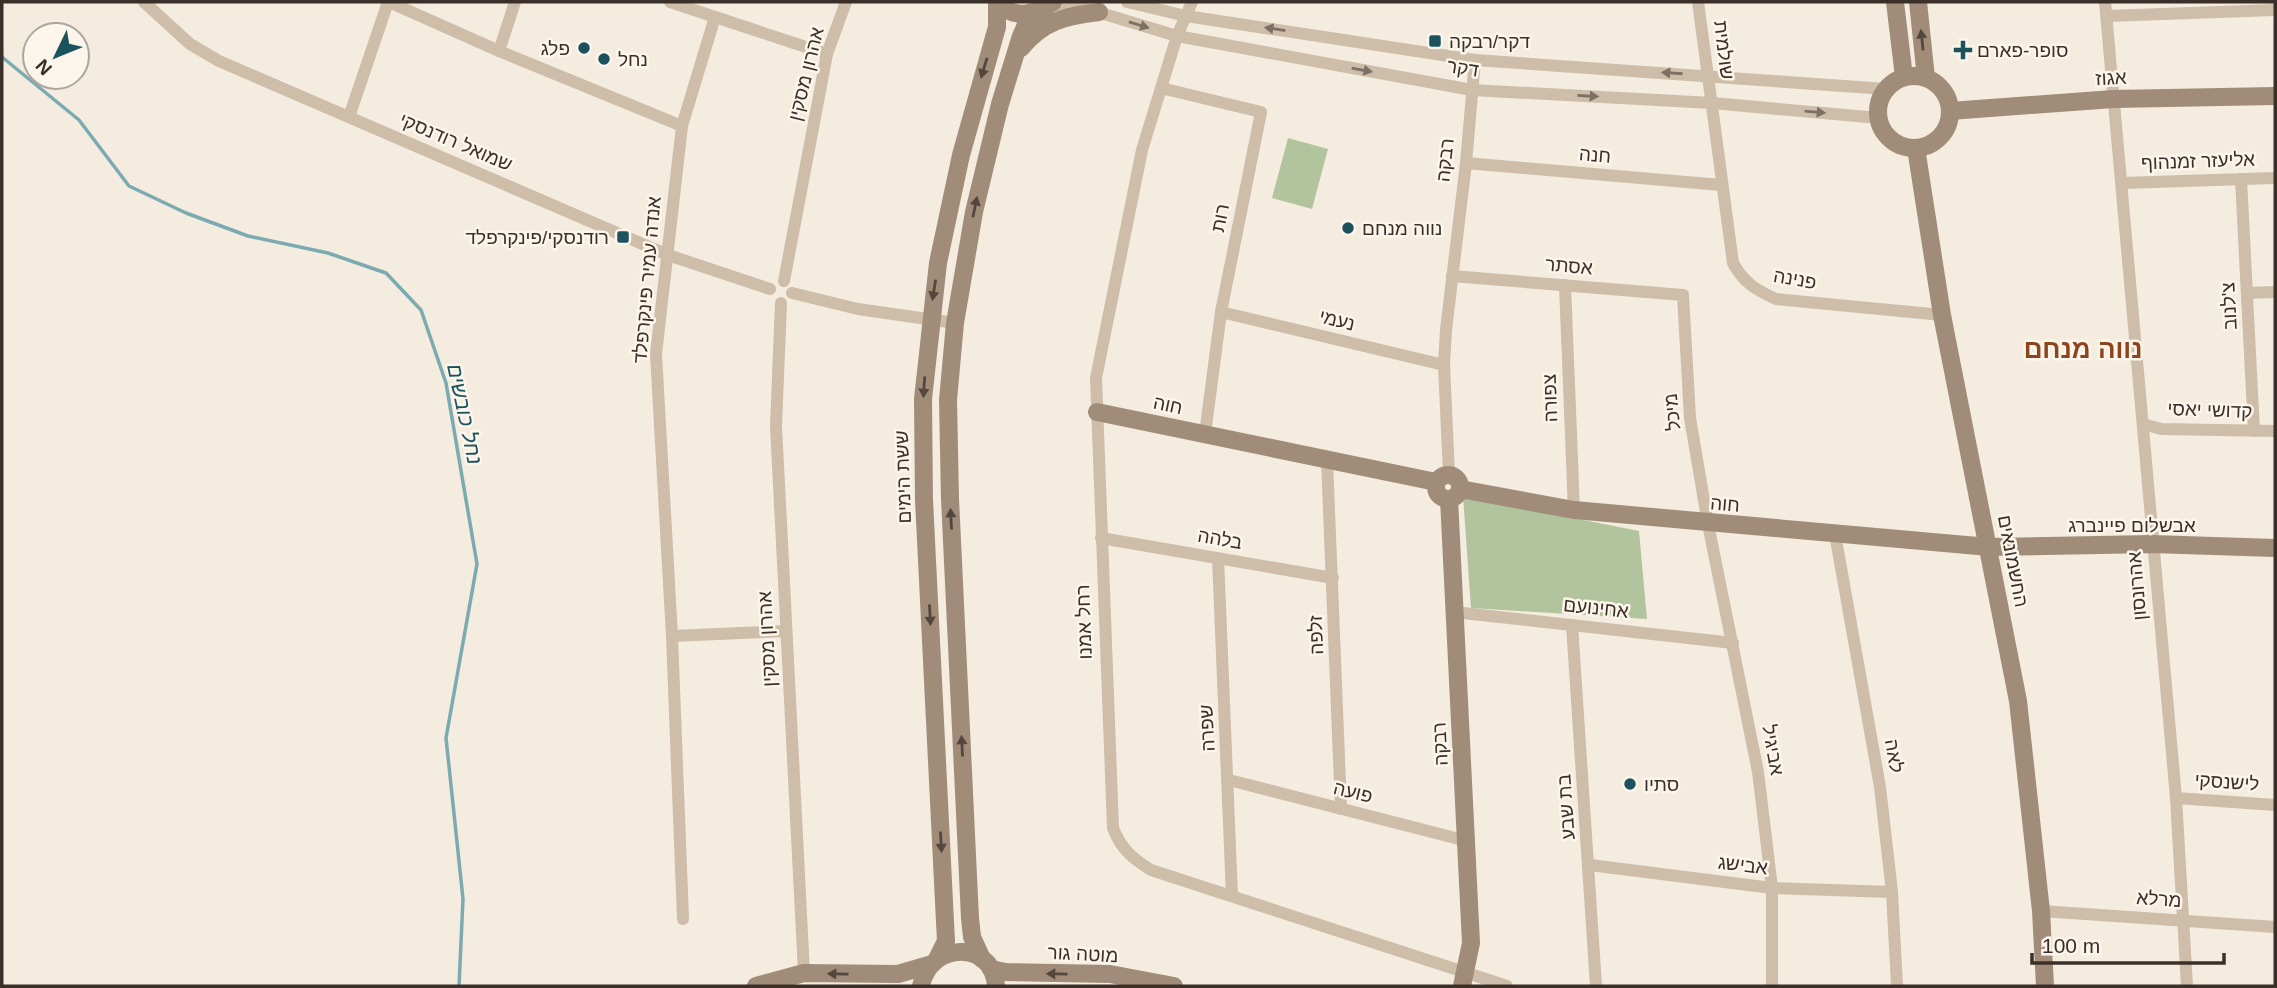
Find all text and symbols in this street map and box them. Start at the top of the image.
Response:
street label: שולמית [1710,19,1738,81]
one-way arrow [1129,20,1150,30]
north arrow [21,21,91,91]
one-way arrow [1264,23,1286,34]
street label: אהרון מסקין [784,25,828,123]
one-way arrow [1917,29,1928,51]
place label: דקר/רבקה [1449,31,1530,52]
marker: דקר/רבקה [1427,33,1443,49]
place label: פלג [541,38,570,59]
marker: פלג [576,40,592,56]
place label: סופר-פארם [1977,40,2068,61]
marker: סופר-פארם [1955,42,1971,58]
place label: נחל [618,49,648,70]
marker: נחל [596,51,612,67]
text: N [32,55,56,79]
street label: דקר [1446,55,1481,81]
one-way arrow [979,58,989,79]
one-way arrow [1351,65,1373,76]
one-way arrow [1660,67,1682,78]
street label: אגוז [2095,67,2127,89]
one-way arrow [1577,91,1599,102]
one-way arrow [1804,107,1826,118]
street label: שמואל רודנסקי [396,109,516,175]
street label: רבקה [1432,137,1458,183]
street label: חנה [1578,143,1612,167]
street label: אליעזר זמנהוף [2141,149,2255,173]
street label: אנדה עמיר פינקרפלד [629,196,665,364]
one-way arrow [970,196,981,218]
street label: רות [1207,202,1233,234]
place label: נווה מנחם [1362,218,1442,239]
marker: נווה מנחם [1340,220,1356,236]
place label: רודנסקי/פינקרפלד [466,227,609,248]
marker: רודנסקי/פינקרפלד [615,229,631,245]
street label: אסתר [1544,253,1594,279]
street label: פנינה [1772,265,1818,293]
one-way arrow [928,279,939,301]
street label: צ'לנוב [2217,282,2241,330]
street label: נעמי [1317,305,1357,335]
district label: נווה מנחם [2024,334,2142,364]
water label: נחל כובשים [443,362,487,466]
street label: צפורה [1539,373,1561,423]
one-way arrow [918,377,929,399]
street label: חוה [1151,392,1185,418]
street label: מיכל [1660,392,1684,432]
street label: קדושי יאסי [2167,398,2253,422]
street label: ששת הימים [891,430,915,524]
street label: חוה [1709,492,1741,516]
one-way arrow [945,508,956,530]
street label: החשמונאים [1994,513,2032,609]
street label: אבשלום פיינברג [2068,515,2196,536]
street label: בלהה [1196,525,1244,553]
street label: אהרונסון [2124,551,2150,621]
street label: רחל אמנו [1072,584,1096,660]
street label: אהרון מסקין [754,591,780,687]
street label: אחינועם [1562,594,1630,622]
one-way arrow [925,604,936,626]
street label: זלפה [1305,615,1327,655]
street label: שפרה [1195,704,1219,752]
street label: רבקה [1428,722,1452,766]
street label: אביגיל [1758,723,1788,777]
one-way arrow [956,735,967,757]
street label: לאה [1881,737,1907,775]
street label: לישנסקי [2194,769,2260,795]
street label: בת שבע [1553,774,1579,840]
place label: סתיו [1644,774,1679,795]
marker: סתיו [1622,776,1638,792]
street label: פועה [1331,777,1375,807]
one-way arrow [936,831,947,853]
street label: אבישג [1717,852,1769,878]
street label: מרלא [2136,887,2182,911]
scale bar [2032,922,2224,966]
text: 100 m [2042,934,2100,957]
street label: מוטה גור [1047,942,1119,966]
one-way arrow [827,968,849,980]
one-way arrow [1046,968,1068,979]

